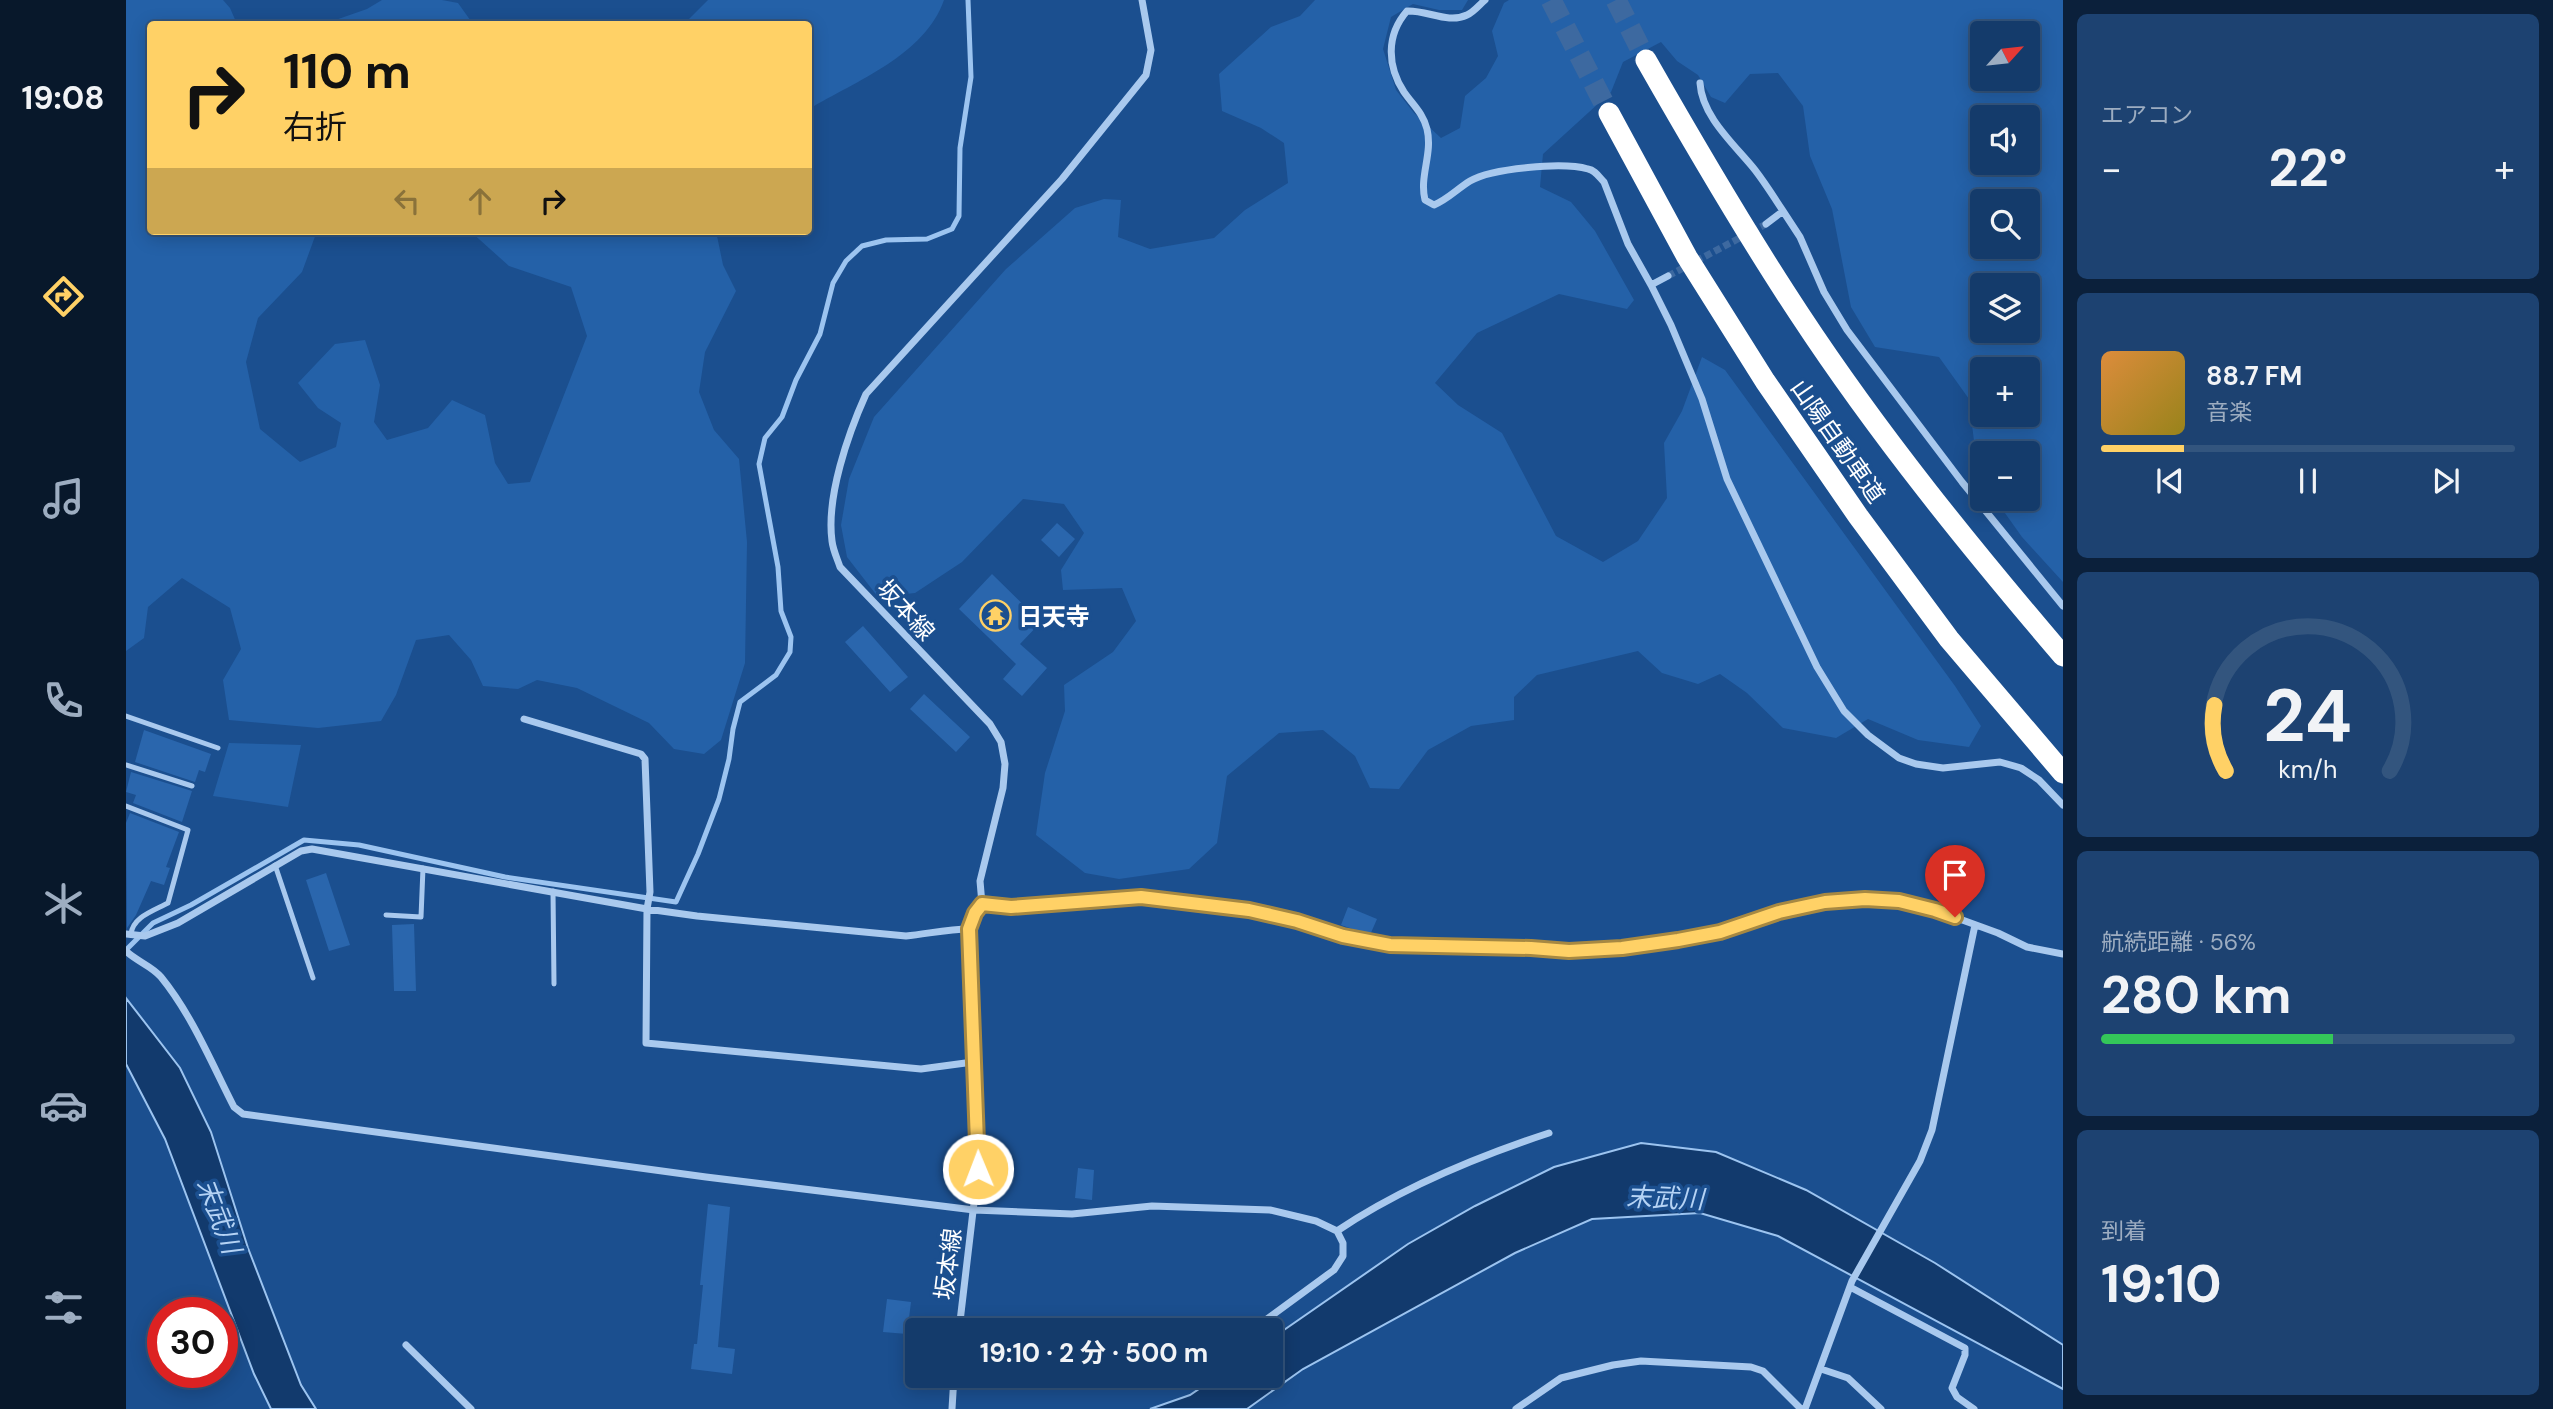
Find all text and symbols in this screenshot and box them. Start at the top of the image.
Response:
north arrow [1970,21,2040,91]
map controls [1970,21,2040,511]
text: 110 m [283,39,411,103]
icon: right [168,49,259,140]
text: 19:08 [22,77,104,119]
text: エアコン [2101,100,2193,130]
button: sound [1970,105,2040,175]
text: 右折 [283,106,347,148]
text: 22° [2269,134,2347,202]
text: − [2101,144,2122,194]
text: + [2494,144,2515,194]
icon: left [388,182,426,220]
icon: ahead [461,182,499,220]
icon: right [534,182,572,220]
button: search [1970,189,2040,259]
icon: directions [39,272,88,321]
button: layers [1970,273,2040,343]
button: + [1970,357,2040,427]
text: 88.7 FM [2206,359,2302,393]
street label: 山陽自動車道 [1784,373,1892,509]
text: 音楽 [2206,397,2252,427]
button: − [1970,441,2040,511]
icon: previous [2151,462,2189,500]
icon: pause [2289,462,2327,500]
icon: next [2427,462,2465,500]
icon: music [39,474,88,523]
street label: 坂本線 [870,573,942,647]
temple icon: 日天寺 [978,599,1012,633]
place label: 日天寺 [1018,601,1090,632]
text: 24 [2264,669,2352,764]
icon: phone [39,676,88,725]
text: km/h [2278,752,2338,785]
pin [1925,845,1985,917]
icon: arrive [1936,856,1974,894]
icon: climate [39,879,88,928]
text: 航続距離 · 56% [2101,927,2256,957]
text: 280 km [2101,961,2291,1029]
icon: car [39,1081,88,1130]
position arrow [941,1132,1015,1206]
water label: 末武川 [189,1173,250,1261]
water label: 末武川 [1625,1180,1708,1216]
text: 到着 [2101,1216,2147,1246]
street label: 坂本線 [928,1226,968,1302]
text: 19:10 [2101,1250,2222,1318]
icon: filters [39,1283,88,1332]
speed limit sign: 30 [147,1297,238,1388]
text: 19:10 · 2 分 · 500 m [980,1336,1208,1370]

